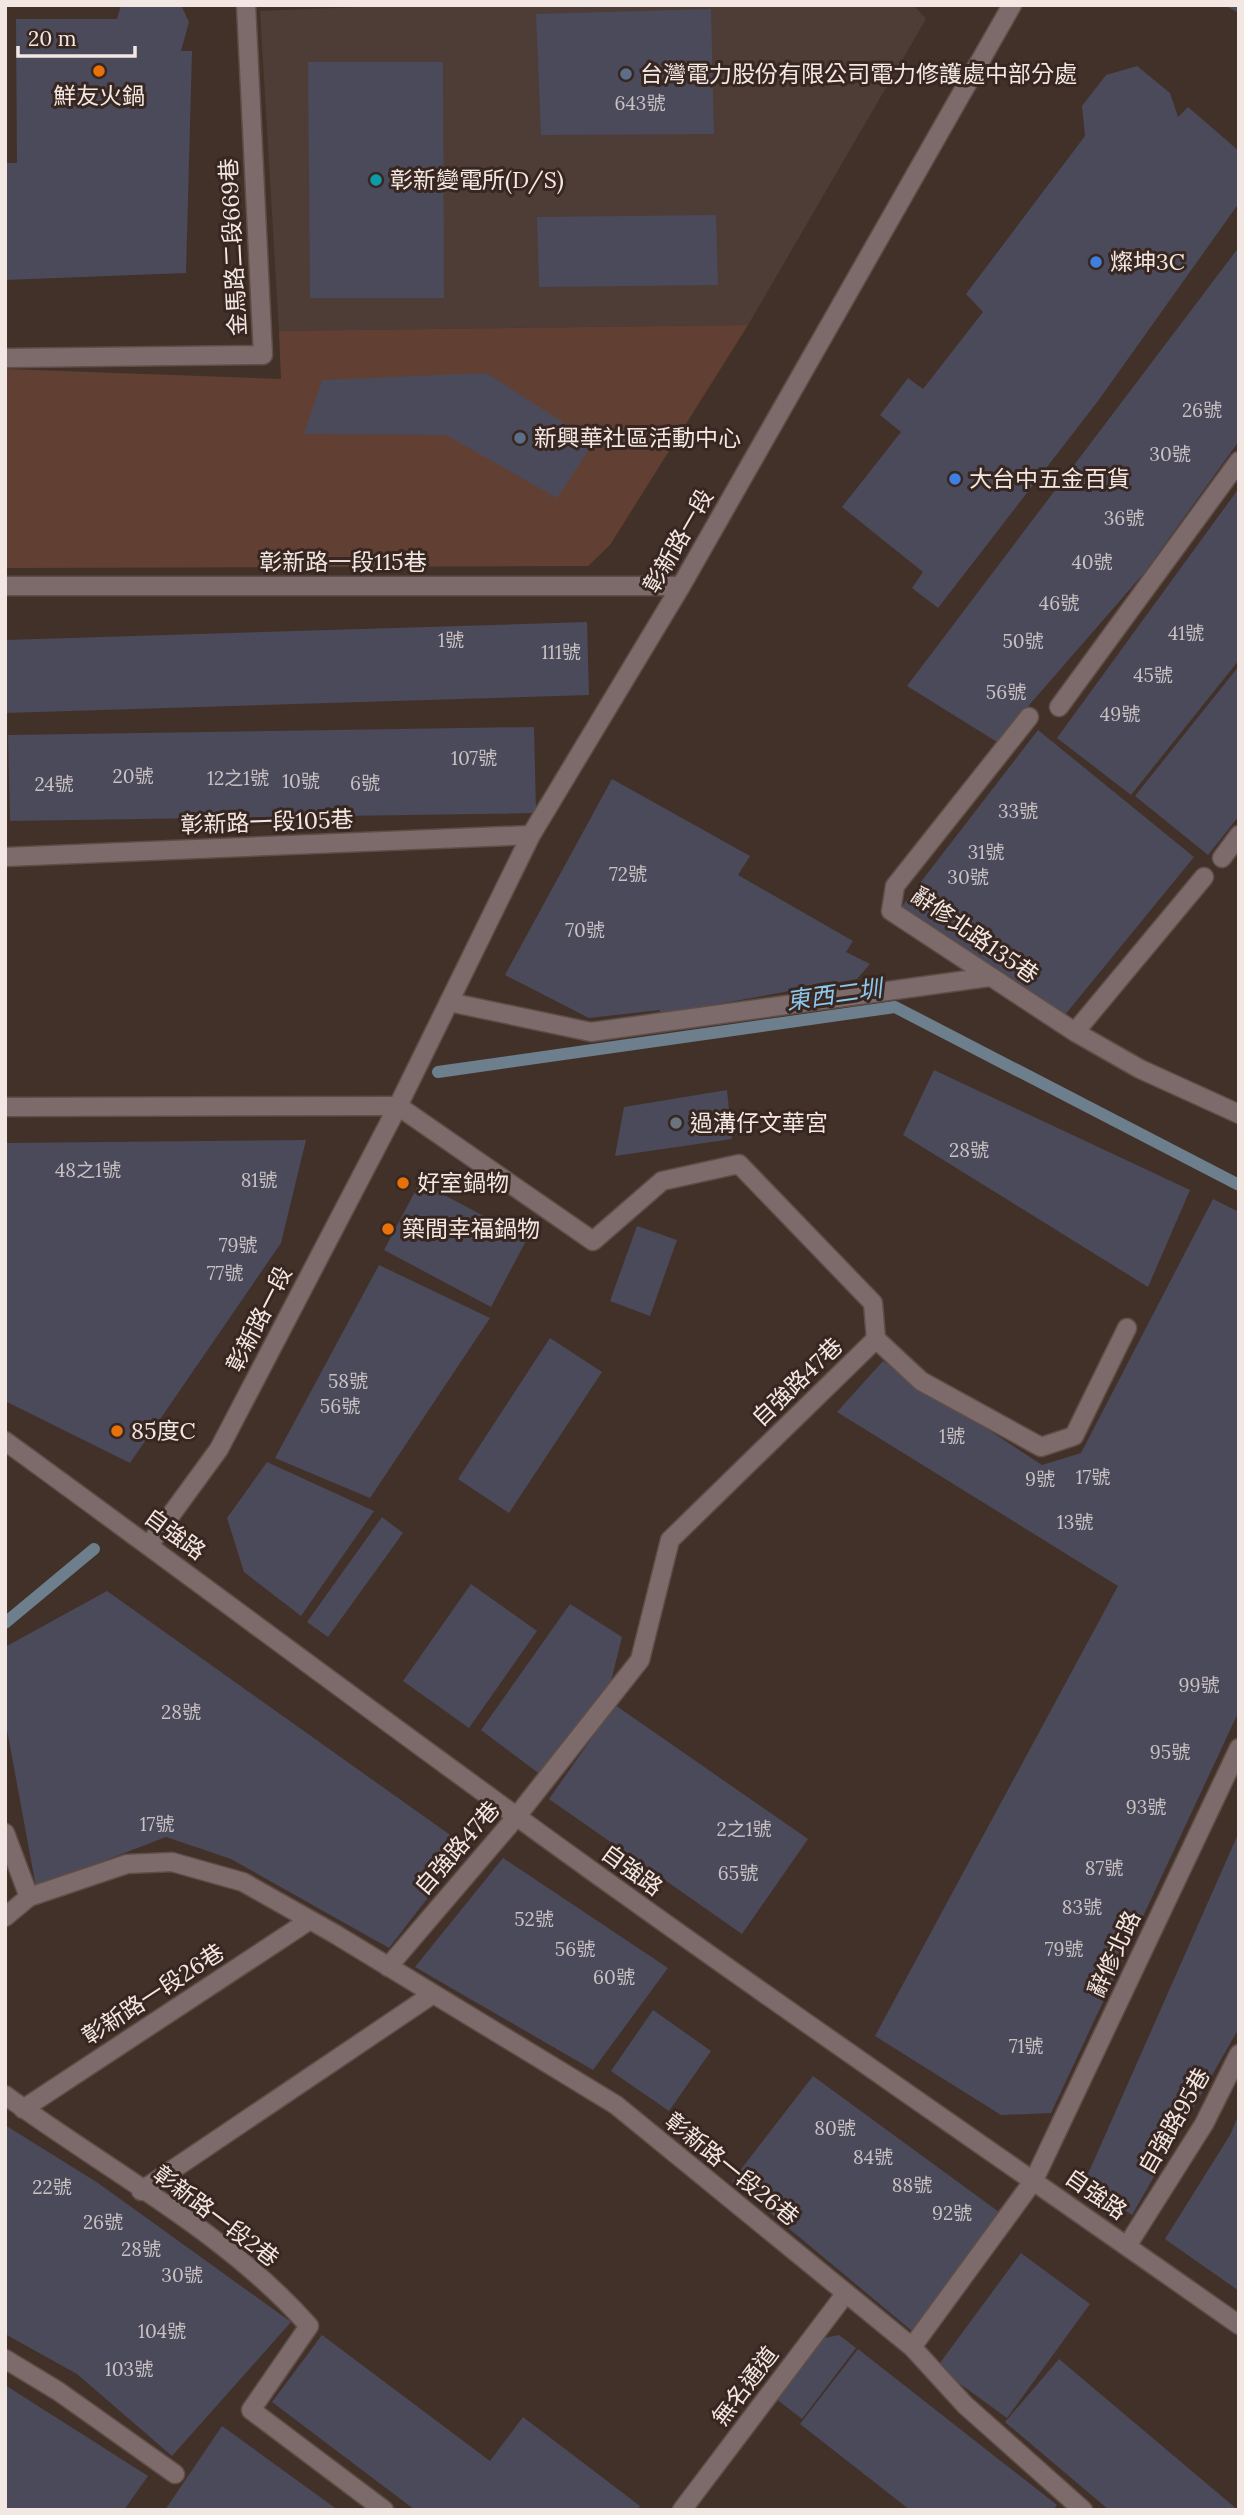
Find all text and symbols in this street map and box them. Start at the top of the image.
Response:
scale bar [18,14,135,58]
text: 20 m [28,25,77,52]
place label: 台灣電力股份有限公司電力修護處中部分處 [640,59,1077,88]
marker: 鮮友火鍋 [91,63,107,79]
marker: 台灣電力股份有限公司電力修護處中部分處 [618,66,634,82]
place label: 鮮友火鍋 [53,81,145,110]
house number: 643號 [615,91,665,115]
street label: 金馬路二段669巷 [213,157,252,337]
place label: 彰新變電所(D/S) [390,165,564,195]
marker: 彰新變電所(D/S) [368,172,384,188]
place label: 燦坤3C [1110,247,1185,276]
marker: 燦坤3C [1088,254,1104,270]
house number: 26號 [1182,398,1222,422]
place label: 新興華社區活動中心 [534,423,741,452]
marker: 新興華社區活動中心 [512,430,528,446]
house number: 30號 [1149,442,1191,466]
place label: 大台中五金百貨 [969,464,1130,493]
marker: 大台中五金百貨 [947,471,963,487]
street label: 彰新路一段 [636,484,719,598]
house number: 36號 [1104,506,1144,530]
street label: 彰新路一段115巷 [259,547,427,576]
house number: 40號 [1071,550,1113,574]
house number: 46號 [1039,591,1079,615]
house number: 41號 [1168,621,1204,645]
house number: 1號 [438,628,464,652]
house number: 50號 [1002,629,1044,653]
house number: 111號 [541,640,581,664]
house number: 45號 [1133,663,1173,687]
house number: 56號 [986,680,1026,704]
house number: 49號 [1100,702,1140,726]
house number: 107號 [451,746,497,770]
house number: 20號 [112,764,154,788]
house number: 12之1號 [207,766,269,790]
house number: 10號 [282,769,320,793]
house number: 6號 [350,771,380,795]
house number: 24號 [34,772,74,796]
house number: 33號 [998,799,1038,823]
street label: 彰新路一段105巷 [180,804,354,839]
house number: 31號 [968,840,1004,864]
house number: 72號 [609,862,647,886]
house number: 30號 [947,865,989,889]
street label: 辭修北路135巷 [906,880,1045,989]
house number: 70號 [565,918,605,942]
water label: 東西二圳 [784,972,887,1017]
place label: 過溝仔文華宮 [690,1108,828,1137]
marker: 過溝仔文華宮 [668,1115,684,1131]
house number: 28號 [949,1138,989,1162]
house number: 48之1號 [55,1158,121,1182]
house number: 81號 [241,1168,277,1192]
place label: 好室鍋物 [417,1168,509,1197]
marker: 好室鍋物 [395,1175,411,1191]
place label: 築間幸福鍋物 [402,1214,540,1243]
marker: 築間幸福鍋物 [380,1221,396,1237]
house number: 79號 [219,1233,257,1257]
house number: 77號 [207,1261,243,1285]
street label: 彰新路一段 [220,1261,298,1377]
street label: 自強路47巷 [745,1331,848,1432]
house number: 58號 [328,1369,368,1393]
house number: 56號 [320,1394,360,1418]
place label: 85度C [131,1416,196,1445]
marker: 85度C [109,1423,125,1439]
house number: 1號 [939,1424,965,1448]
house number: 17號 [1076,1465,1110,1489]
house number: 9號 [1025,1467,1055,1491]
street label: 自強路 [139,1502,212,1566]
house number: 13號 [1057,1510,1093,1534]
house number: 99號 [1179,1673,1219,1697]
house number: 28號 [161,1700,201,1724]
house number: 95號 [1150,1740,1190,1764]
street label: 自強路47巷 [408,1795,505,1901]
house number: 93號 [1126,1795,1166,1819]
house number: 17號 [140,1812,174,1836]
house number: 2之1號 [716,1817,772,1841]
street label: 自強路 [596,1838,669,1902]
house number: 87號 [1085,1856,1123,1880]
house number: 65號 [718,1861,758,1885]
house number: 83號 [1062,1895,1102,1919]
street label: 辭修北路 [1081,1906,1146,2002]
house number: 52號 [514,1907,554,1931]
street label: 彰新路一段26巷 [76,1937,229,2050]
house number: 56號 [555,1937,595,1961]
house number: 79號 [1045,1937,1083,1961]
house number: 60號 [593,1965,635,1989]
house number: 71號 [1009,2034,1043,2058]
street label: 自強路95巷 [1132,2062,1216,2179]
street label: 彰新路一段26巷 [660,2106,805,2231]
house number: 80號 [814,2116,856,2140]
house number: 84號 [853,2145,893,2169]
street label: 彰新路一段2巷 [148,2159,285,2272]
street label: 自強路 [1060,2162,1133,2225]
house number: 88號 [892,2173,932,2197]
house number: 22號 [32,2175,72,2199]
house number: 92號 [932,2201,972,2225]
house number: 26號 [83,2210,123,2234]
house number: 28號 [121,2237,161,2261]
house number: 30號 [161,2263,203,2287]
house number: 104號 [138,2319,186,2343]
street label: 無名通道 [705,2340,784,2431]
house number: 103號 [105,2357,153,2381]

